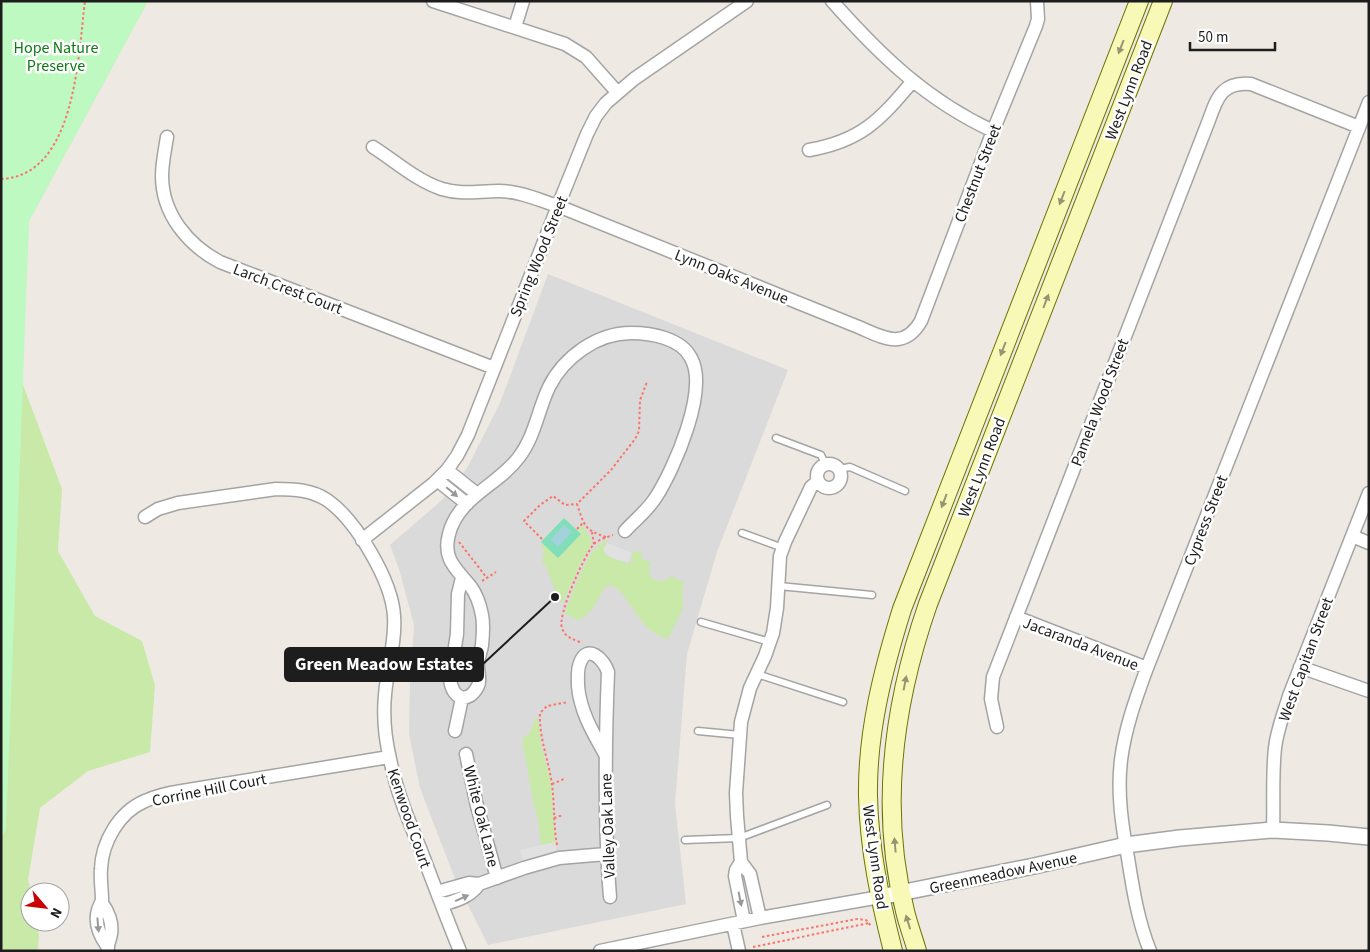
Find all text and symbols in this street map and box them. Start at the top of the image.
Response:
scale bar [1190,20,1275,52]
text: 50 m [1198,27,1228,48]
park label: Hope Nature Preserve [14,37,98,77]
street label: West Lynn Road [1100,37,1158,143]
one-way arrow [1117,40,1125,54]
street label: Chestnut Street [949,120,1007,226]
one-way arrow [1058,191,1066,206]
street label: Spring Wood Street [505,192,574,320]
street label: Lynn Oaks Avenue [671,244,792,310]
street label: Larch Crest Court [230,258,346,320]
one-way arrow [1042,293,1050,308]
street label: Pamela Wood Street [1065,335,1135,469]
one-way arrow [999,342,1006,357]
street label: West Lynn Road [953,414,1011,520]
street label: Cypress Street [1179,471,1233,569]
one-way arrow [446,486,458,498]
one-way arrow [940,494,948,509]
street label: West Capitan Street [1273,594,1339,725]
street label: Jacaranda Avenue [1020,612,1142,676]
callout: Green Meadow Estates [285,648,483,681]
text: Green Meadow Estates [295,652,473,677]
one-way arrow [901,675,909,691]
street label: White Oak Lane [458,763,504,869]
street label: Kenwood Court [382,765,437,872]
street label: Corrine Hill Court [150,768,269,812]
street label: Valley Oak Lane [595,773,621,879]
street label: West Lynn Road [857,804,893,911]
one-way arrow [891,836,899,852]
street label: Greenmeadow Avenue [927,847,1079,899]
north arrow [20,882,70,932]
one-way arrow [736,891,744,907]
one-way arrow [455,893,470,902]
text: N [45,904,67,921]
one-way arrow [904,914,912,929]
one-way arrow [95,917,103,933]

